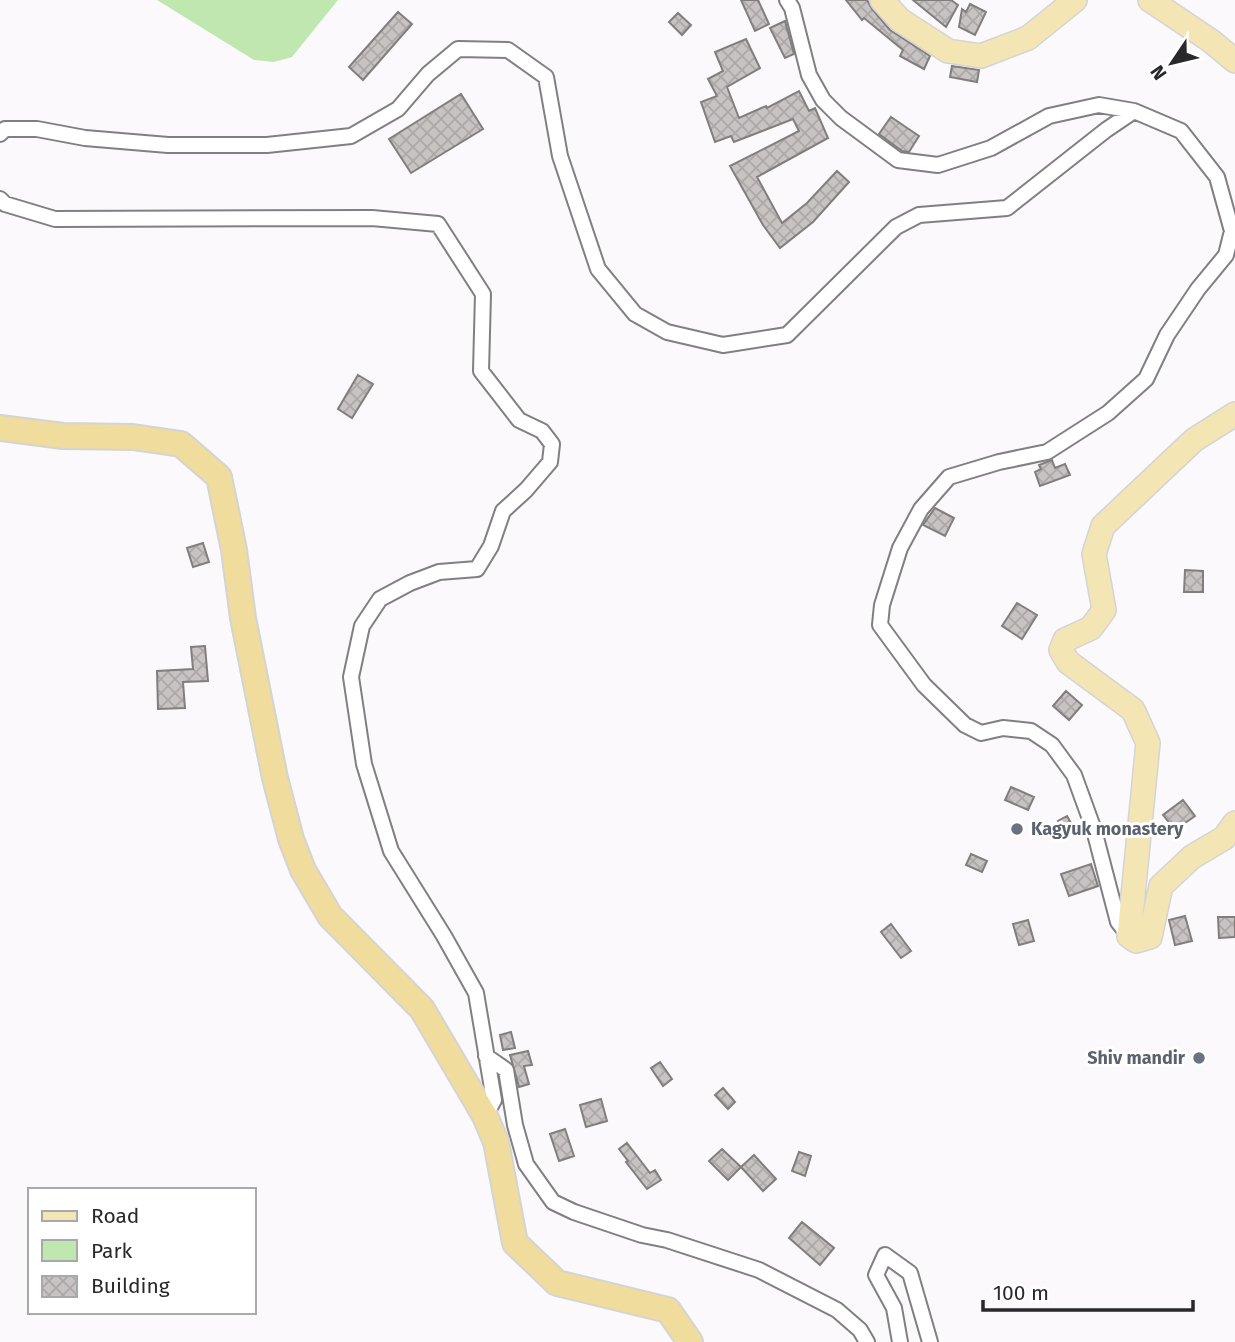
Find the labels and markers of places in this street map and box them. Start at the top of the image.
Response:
place label: Kagyuk monastery [1031,818,1184,840]
marker: Kagyuk monastery [1009,821,1025,837]
place label: Shiv mandir [1087,1047,1186,1069]
marker: Shiv mandir [1191,1050,1207,1066]

